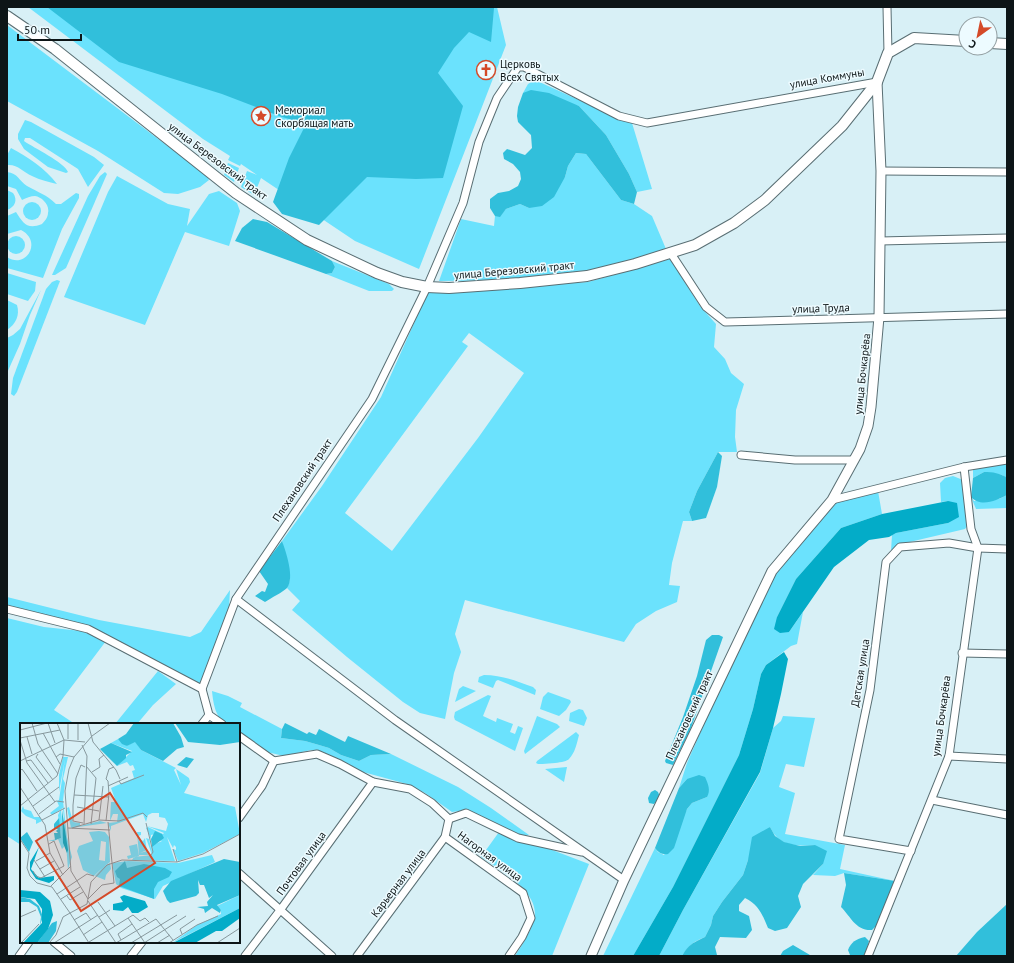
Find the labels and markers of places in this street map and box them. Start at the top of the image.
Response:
place label: Церковь Всех Святых [500,57,559,84]
church icon: Церковь Всех Святых [475,59,497,81]
place label: Мемориал Скорбящая мать [275,103,353,130]
place icon: Мемориал Скорбящая мать [250,105,272,127]

